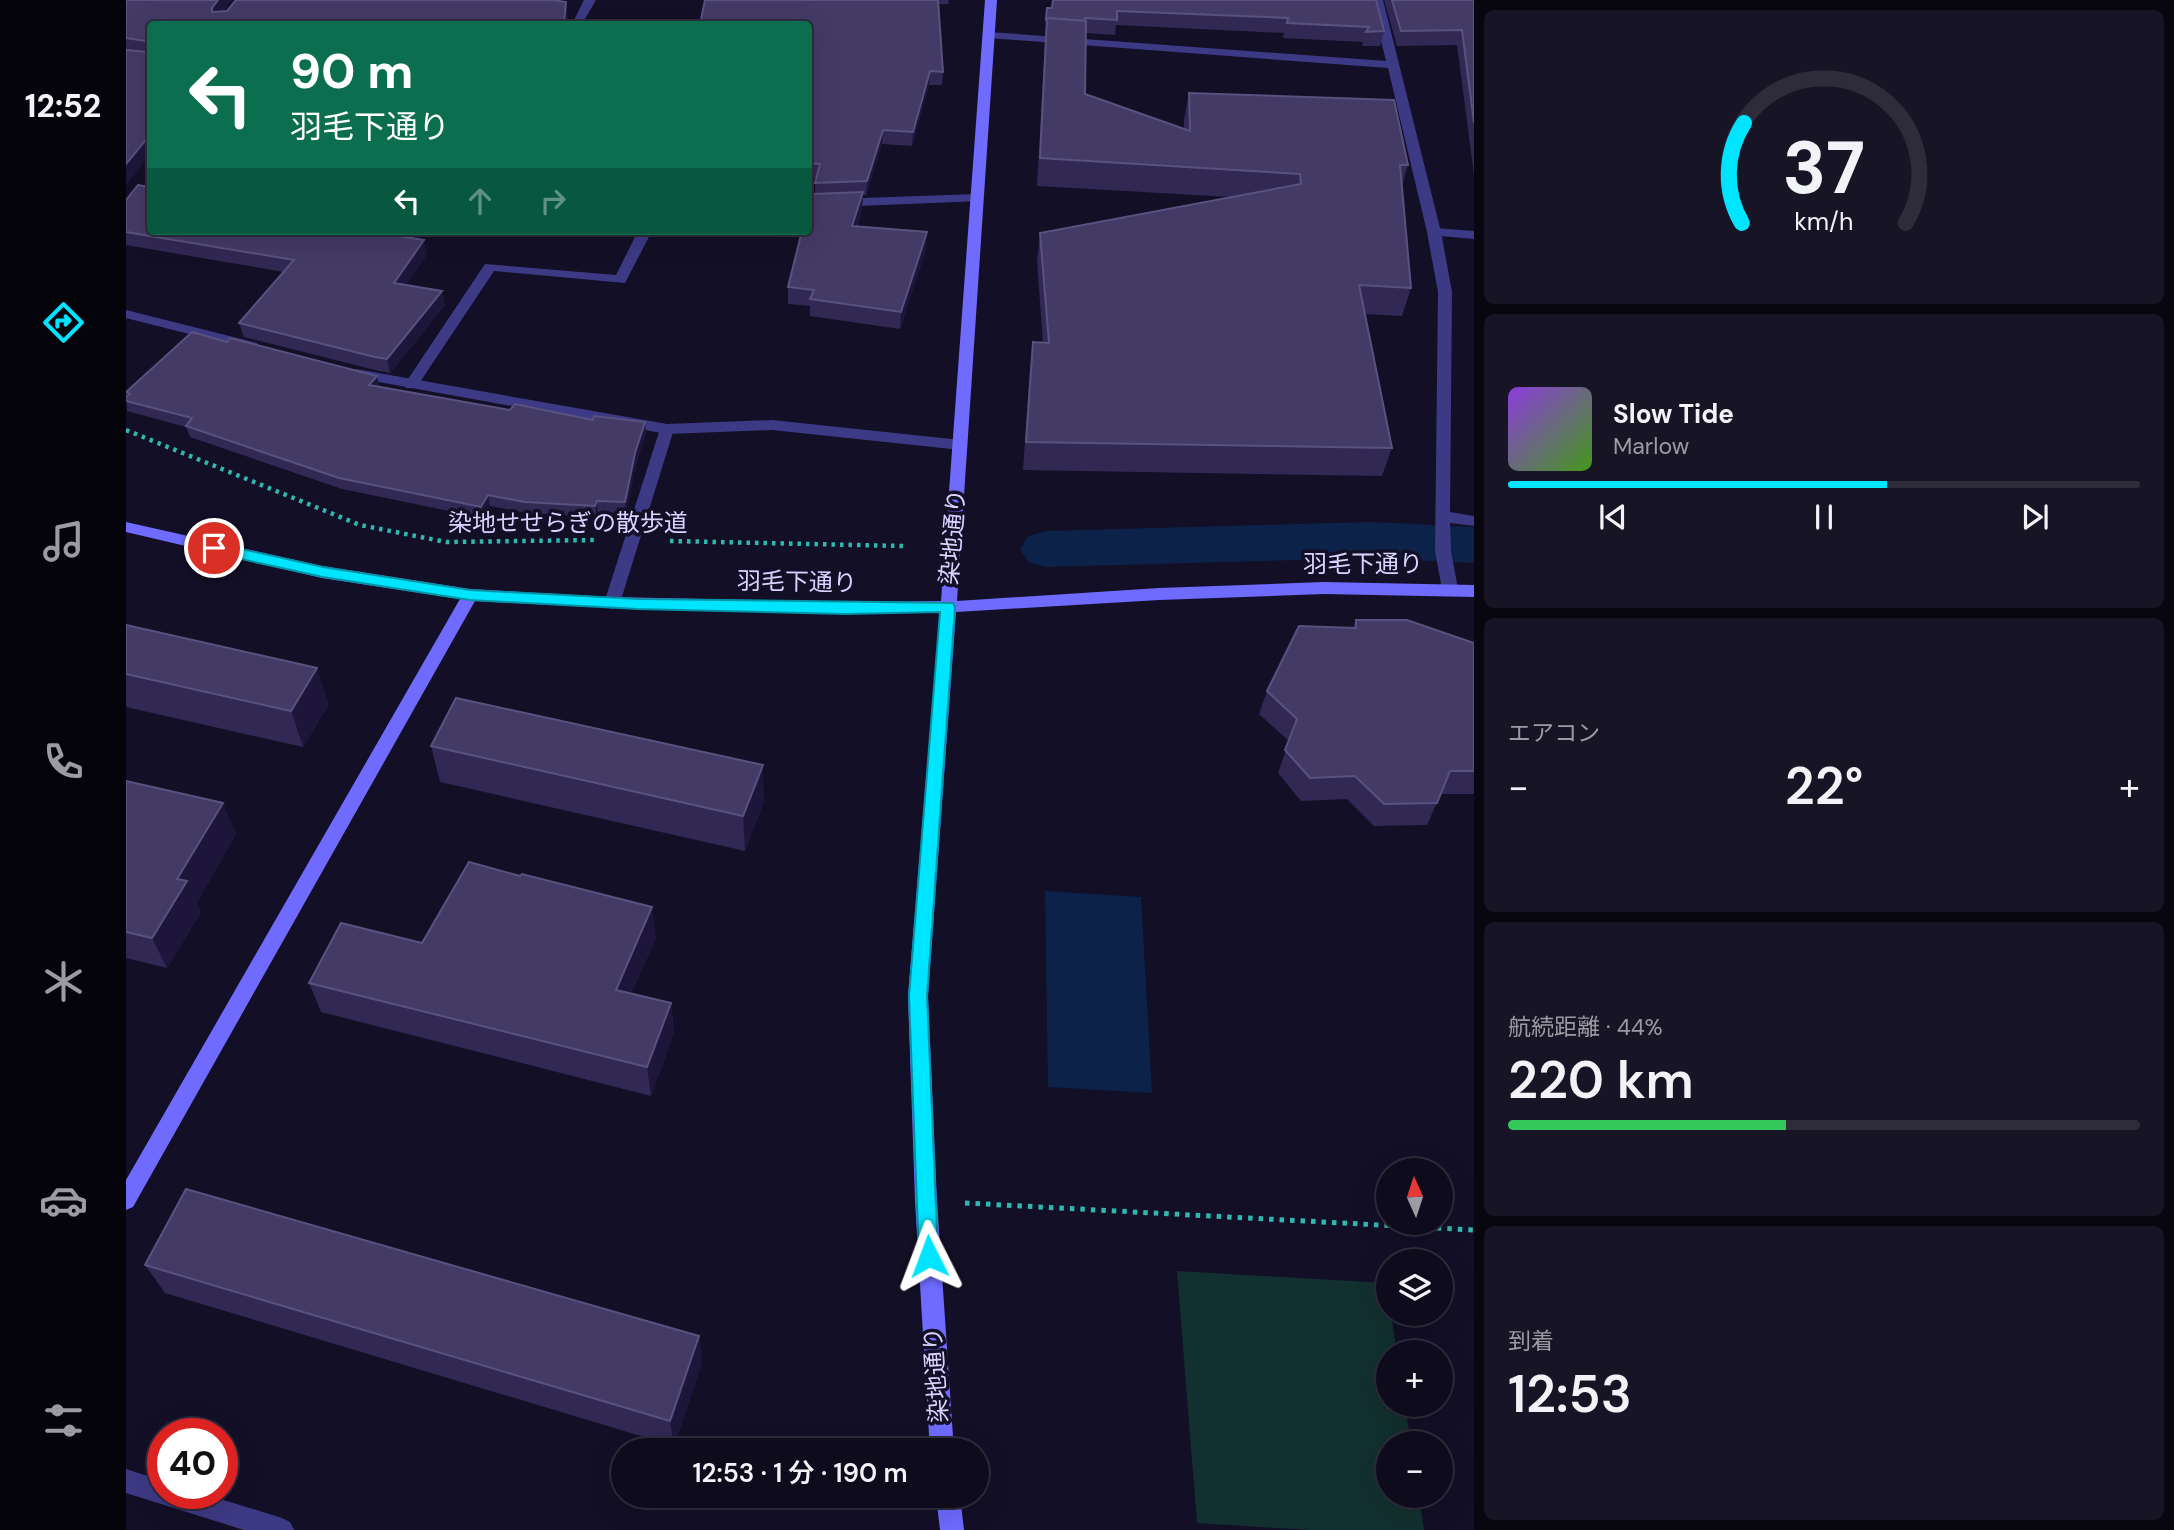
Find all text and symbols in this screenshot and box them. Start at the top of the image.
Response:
text: 90 m [290,39,413,103]
icon: left [175,49,266,140]
text: 12:52 [25,85,101,127]
text: 羽毛下通り [290,106,450,148]
text: 37 [1783,121,1865,216]
icon: left [388,182,426,220]
icon: ahead [461,182,499,220]
icon: right [534,182,572,220]
text: km/h [1794,205,1854,238]
icon: directions [39,298,88,347]
text: Slow Tide [1613,397,1734,431]
text: Marlow [1613,431,1689,461]
street label: 染地通り [933,488,972,586]
icon: previous [1594,498,1632,536]
icon: pause [1805,498,1843,536]
icon: next [2016,498,2054,536]
street label: 染地せせらぎの散歩道 [448,507,688,538]
icon: music [39,517,88,566]
pin [184,518,244,578]
icon: arrive [195,529,233,567]
street label: 羽毛下通り [1303,548,1423,579]
street label: 羽毛下通り [737,565,857,598]
text: エアコン [1508,718,1600,748]
icon: phone [39,737,88,786]
text: 22° [1785,752,1863,820]
text: − [1508,762,1529,812]
text: + [2119,762,2140,812]
icon: climate [39,957,88,1006]
text: 航続距離 · 44% [1508,1012,1663,1042]
text: 220 km [1508,1046,1694,1114]
north arrow [1376,1158,1452,1236]
map controls [1376,1158,1453,1508]
icon: car [39,1176,88,1225]
position arrow [892,1219,966,1293]
button: layers [1376,1249,1453,1326]
street label: 染地通り [917,1326,954,1424]
text: 到着 [1508,1326,1554,1356]
button: + [1376,1340,1453,1417]
text: 12:53 [1508,1360,1632,1428]
icon: filters [39,1396,88,1445]
speed limit sign: 40 [147,1418,238,1509]
button: − [1376,1431,1453,1508]
text: 12:53 · 1 分 · 190 m [692,1456,908,1490]

